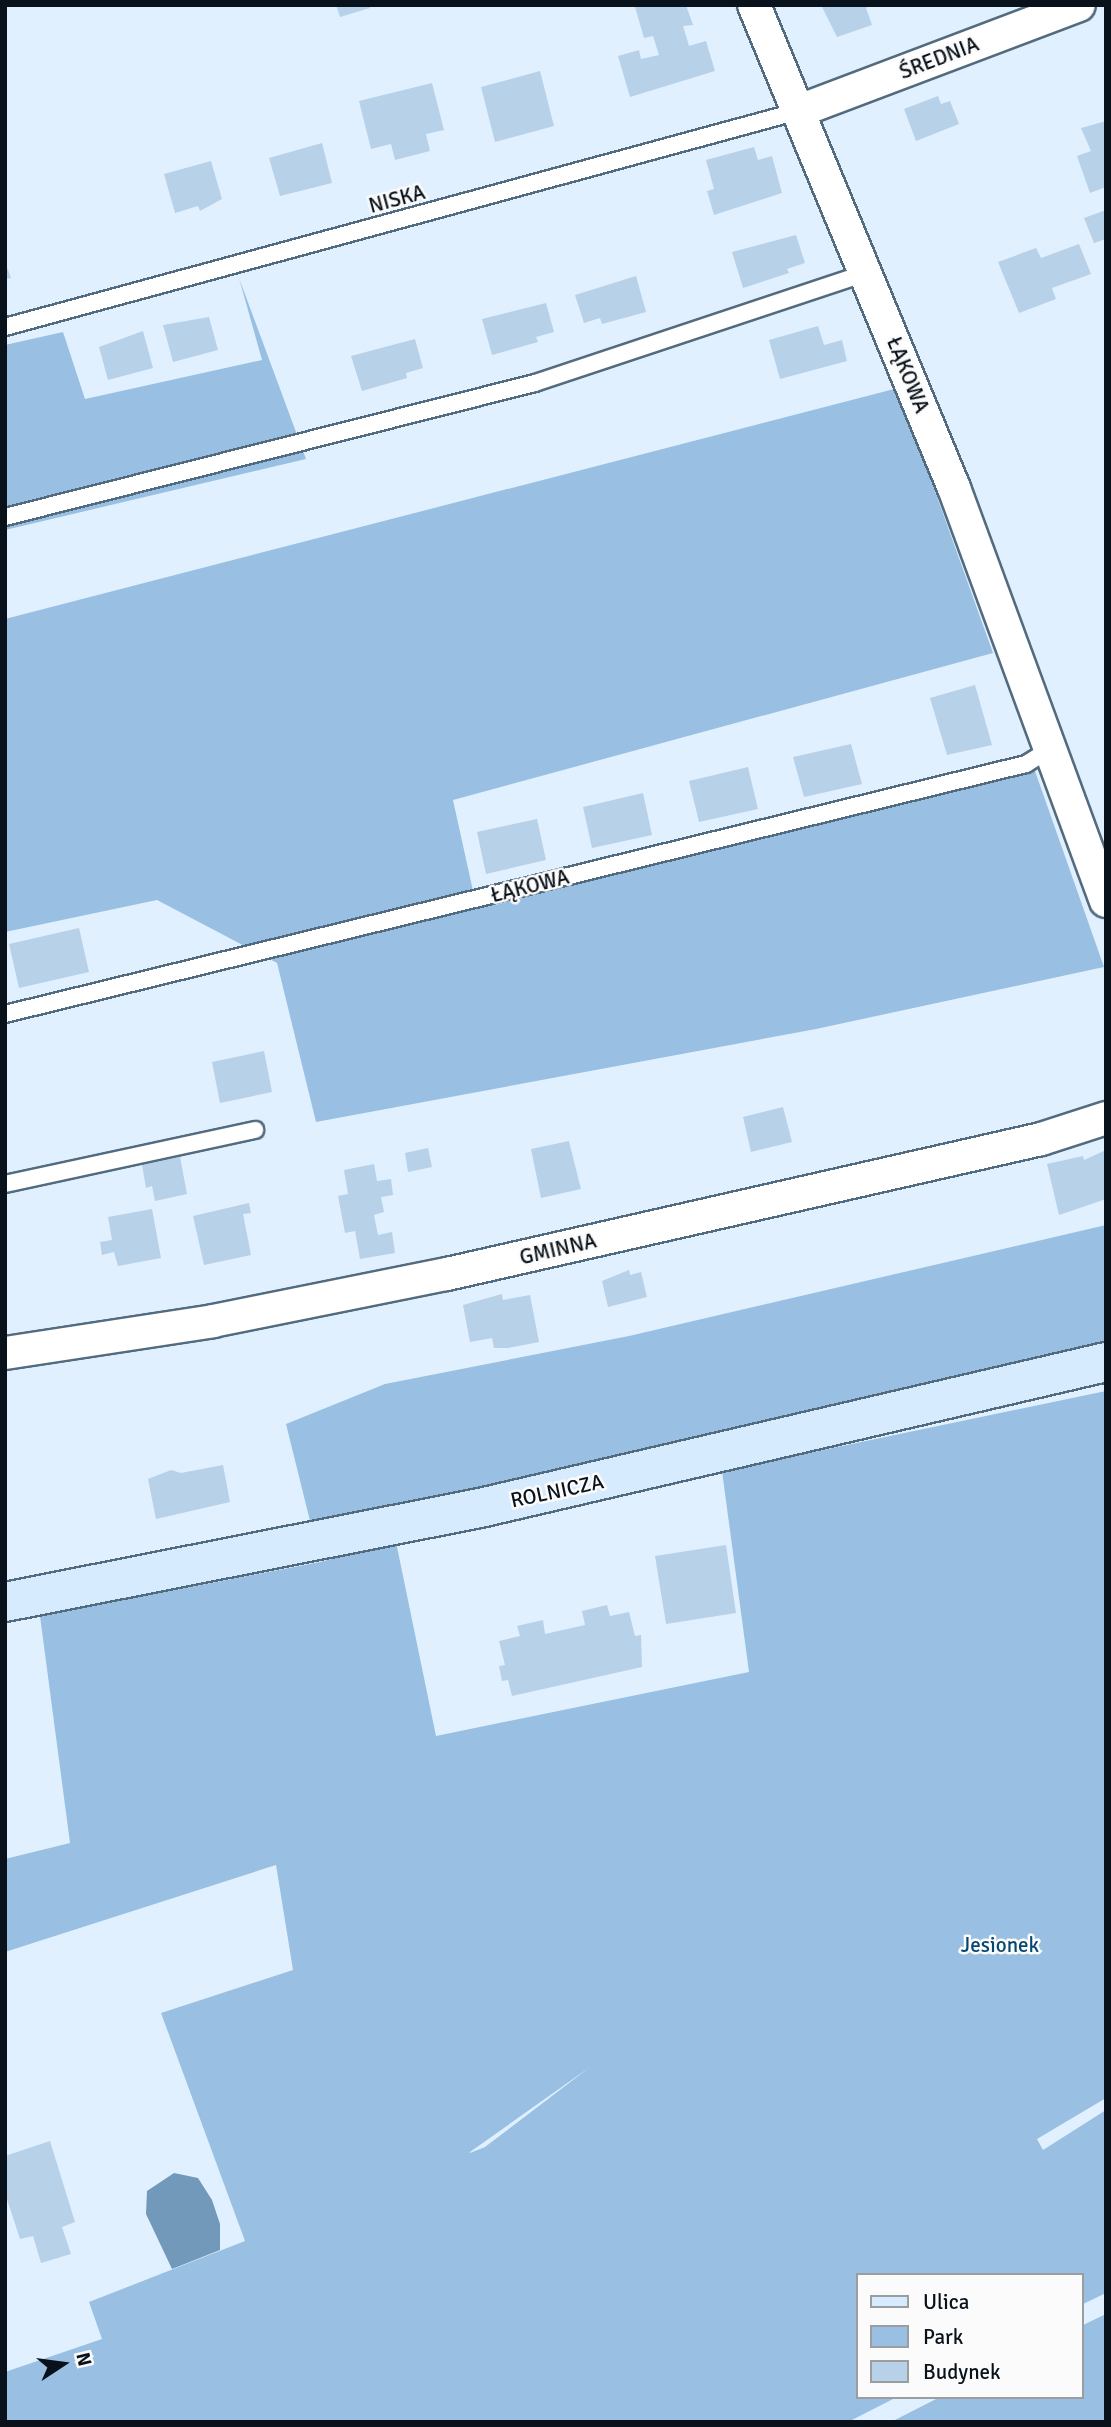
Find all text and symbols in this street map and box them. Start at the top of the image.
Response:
street label: ŚREDNIA [896,31,982,85]
street label: NISKA [366,179,428,219]
street label: ŁĄKOWA [881,333,935,417]
street label: ŁĄKOWA [488,864,572,908]
street label: GMINNA [517,1228,599,1270]
street label: ROLNICZA [508,1469,606,1513]
park label: Jesionek [961,1932,1039,1958]
legend [856,2273,1083,2399]
text: Ulica [923,2289,969,2315]
text: Park [923,2324,963,2350]
north arrow [28,2329,98,2399]
text: N [70,2350,97,2368]
text: Budynek [923,2359,1001,2385]

